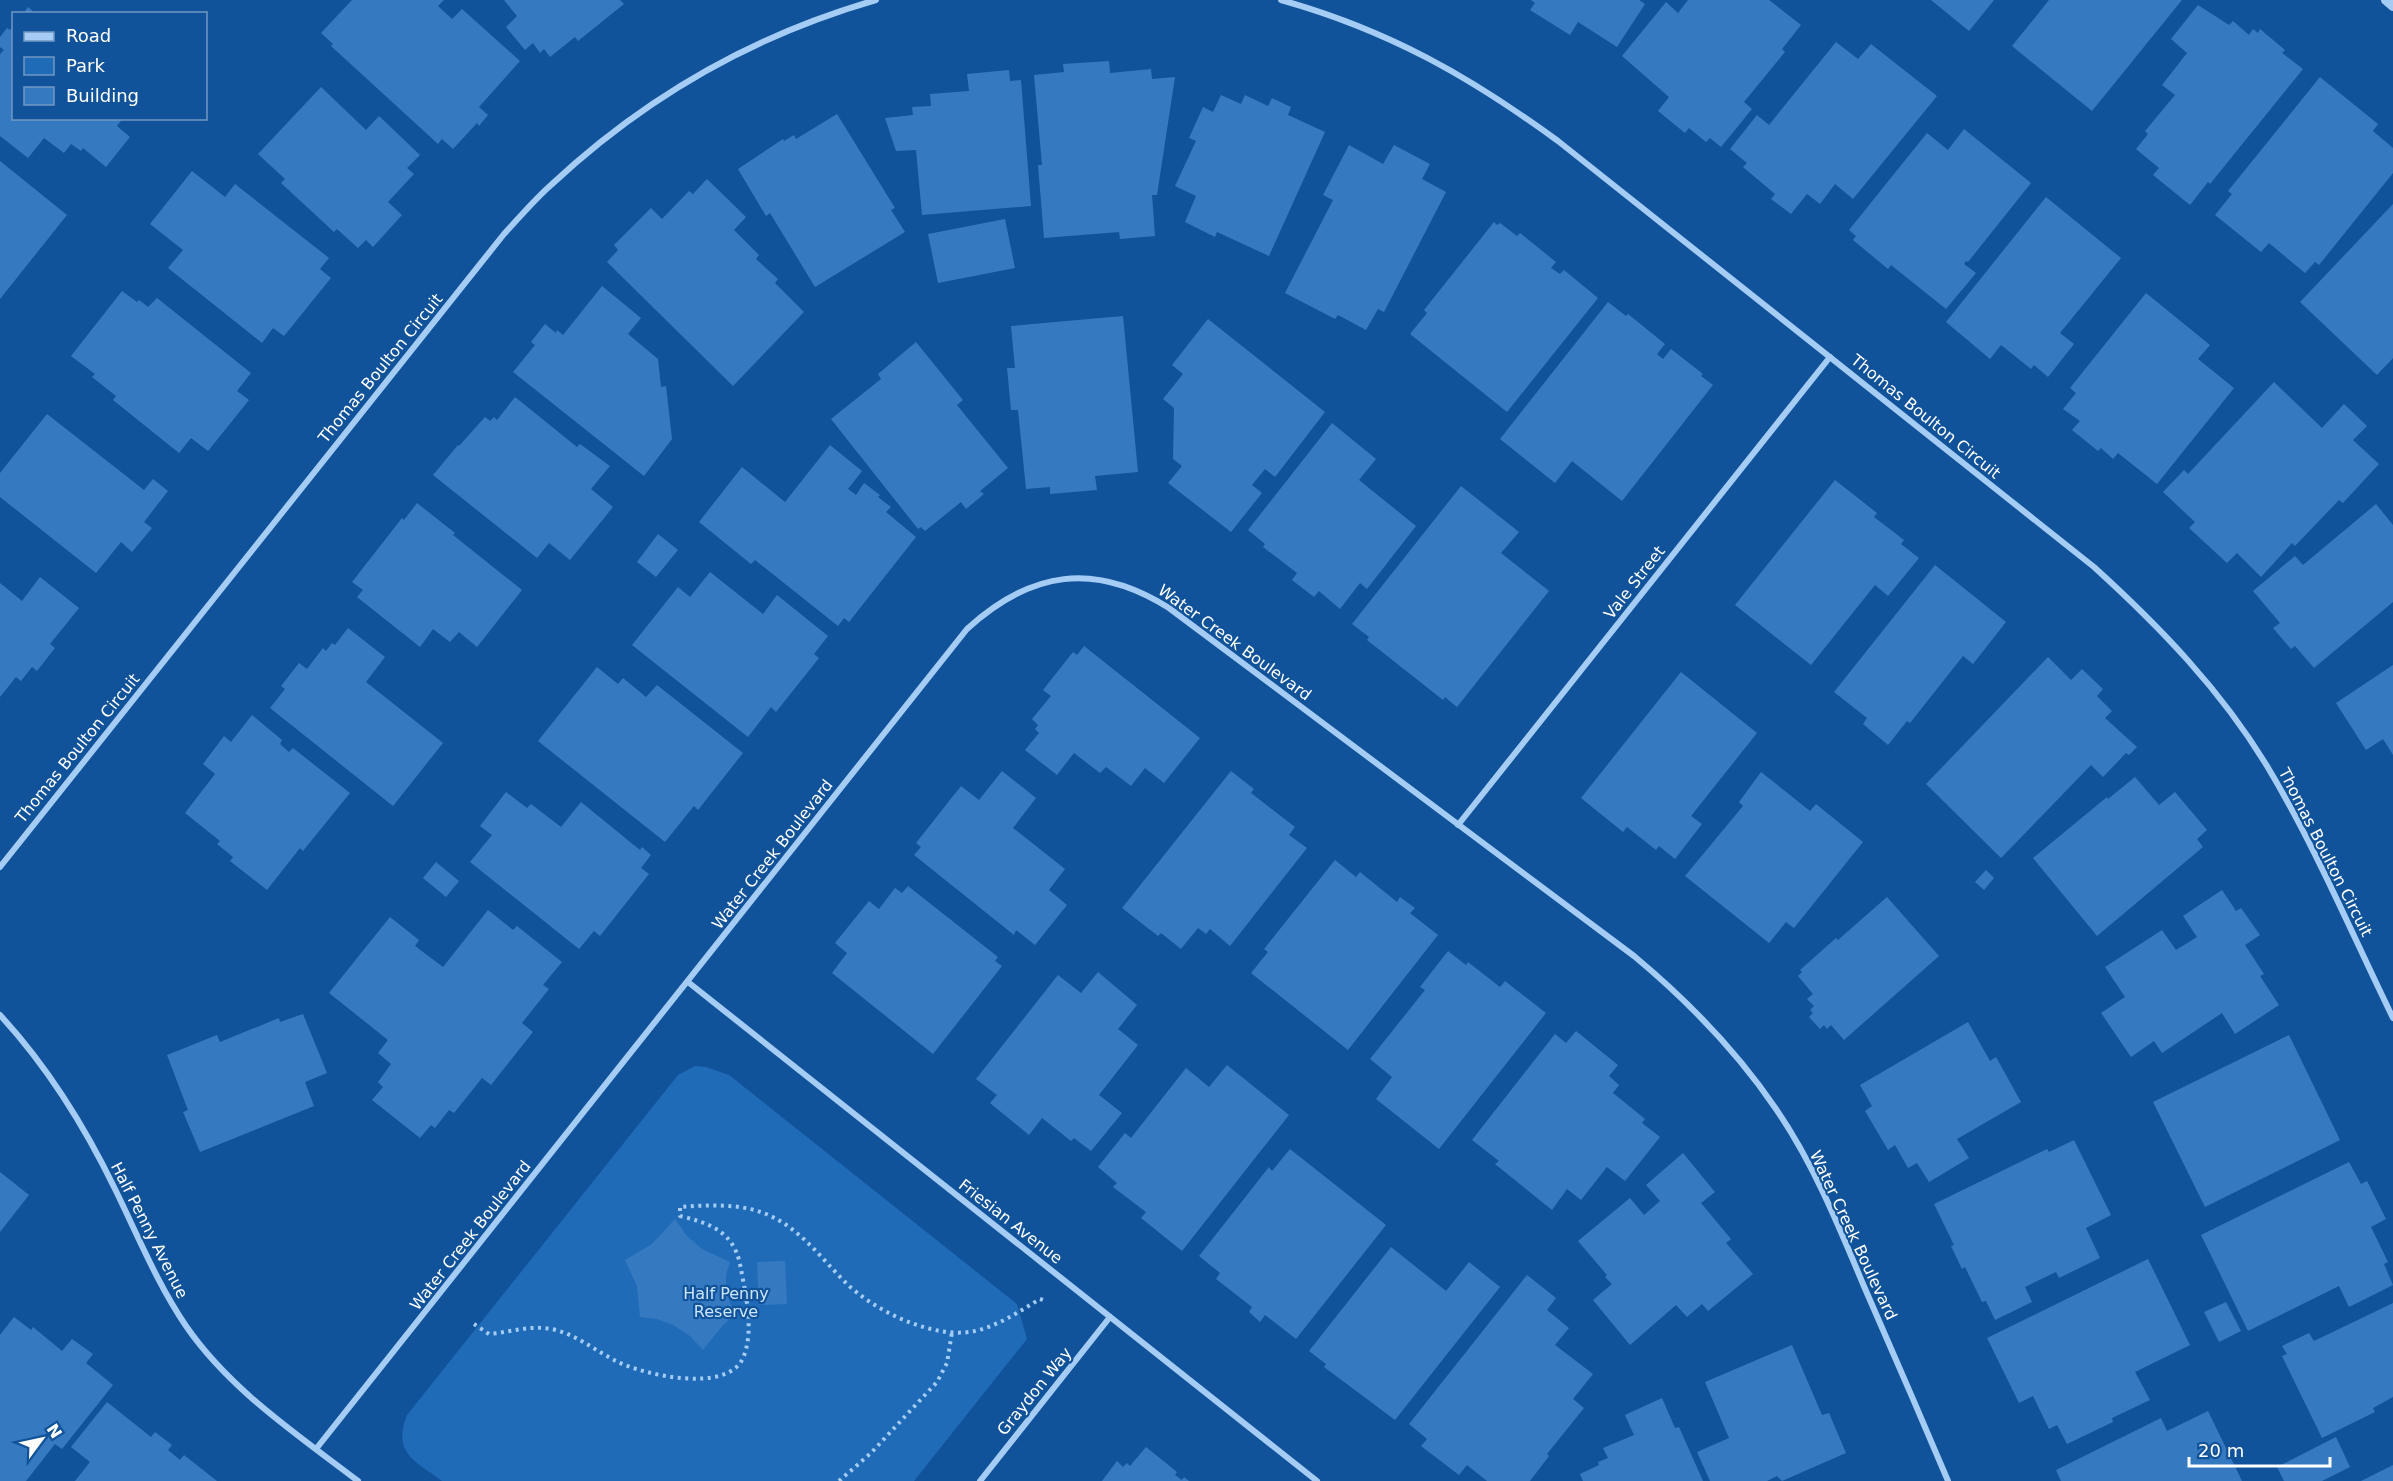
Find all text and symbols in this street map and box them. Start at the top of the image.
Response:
legend [12,12,207,120]
text: Road [66,25,111,46]
text: Park [66,55,105,76]
text: Building [66,85,139,106]
street label: Thomas Boulton Circuit [314,290,447,448]
street label: Thomas Boulton Circuit [1846,350,2004,483]
street label: Vale Street [1600,542,1669,623]
street label: Water Creek Boulevard [1154,580,1315,704]
street label: Thomas Boulton Circuit [11,670,144,828]
street label: Thomas Boulton Circuit [2274,764,2376,940]
street label: Water Creek Boulevard [708,776,837,933]
street label: Water Creek Boulevard [1806,1147,1901,1323]
street label: Water Creek Boulevard [406,1157,535,1314]
street label: Half Penny Avenue [107,1159,192,1301]
street label: Friesian Avenue [955,1175,1066,1268]
park label: Half Penny Reserve [683,1284,769,1321]
street label: Graydon Way [993,1344,1076,1439]
north arrow [12,1409,72,1469]
text: N [43,1420,66,1442]
scale bar [2189,1430,2330,1468]
text: 20 m [2198,1440,2244,1461]

